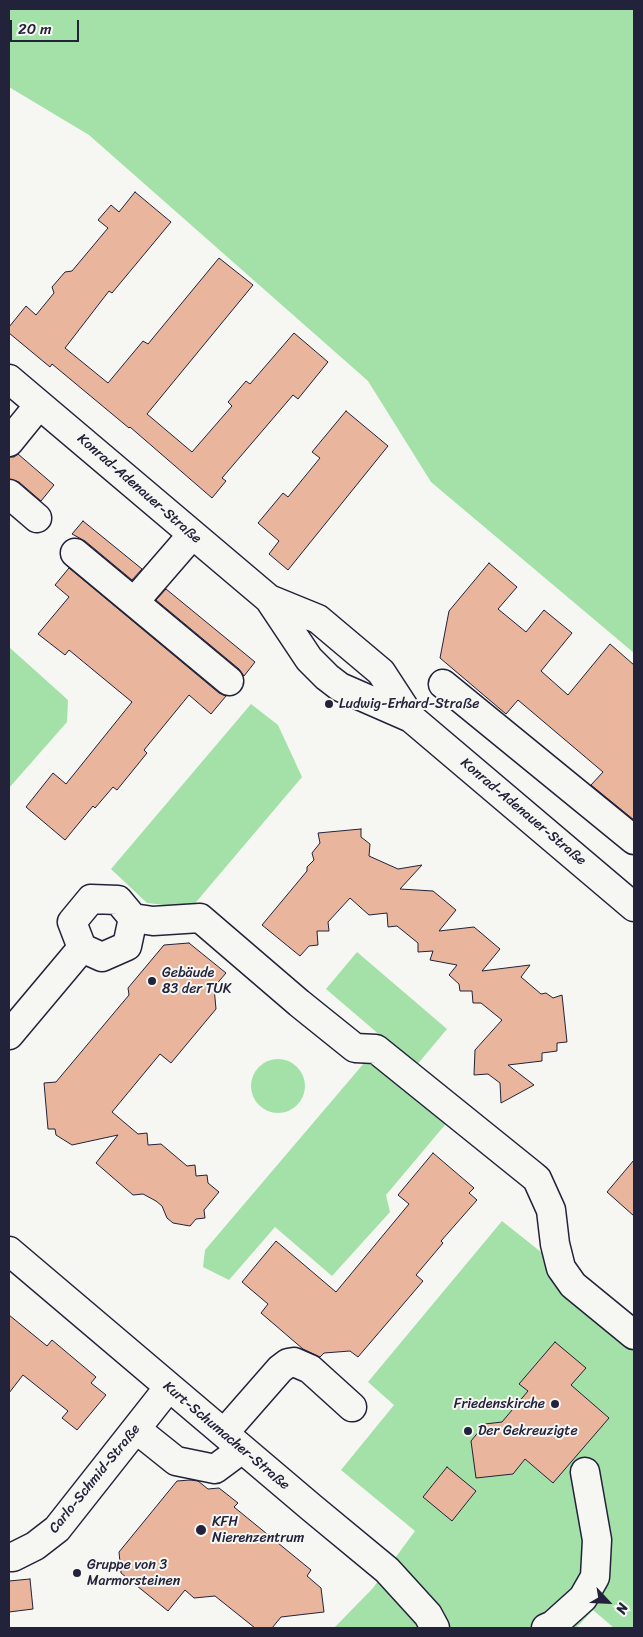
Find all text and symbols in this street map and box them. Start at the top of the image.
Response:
scale bar [12,10,81,42]
text: 20 m [18,16,52,42]
street label: Konrad-Adenauer-Straße [74,431,204,547]
place label: Ludwig-Erhard-Straße [339,696,479,712]
marker: Ludwig-Erhard-Straße [323,698,335,710]
street label: Konrad-Adenauer-Straße [457,755,589,869]
place label: Gebäude 83 der TUK [162,965,231,998]
marker: Gebäude 83 der TUK [146,975,158,987]
street label: Kurt-Schumacher-Straße [159,1378,293,1494]
place label: Friedenskirche [454,1396,545,1412]
marker: Friedenskirche [549,1398,561,1410]
street label: Carlo-Schmid-Straße [46,1421,144,1537]
place label: Der Gekreuzigte [478,1423,578,1439]
marker: Der Gekreuzigte [462,1425,474,1437]
place label: KFH Nierenzentrum [212,1514,304,1546]
marker: KFH Nierenzentrum [194,1523,208,1537]
place label: Gruppe von 3 Marmorsteinen [87,1557,180,1590]
marker: Gruppe von 3 Marmorsteinen [71,1567,83,1579]
north arrow [583,1577,633,1627]
text: N [609,1599,635,1618]

